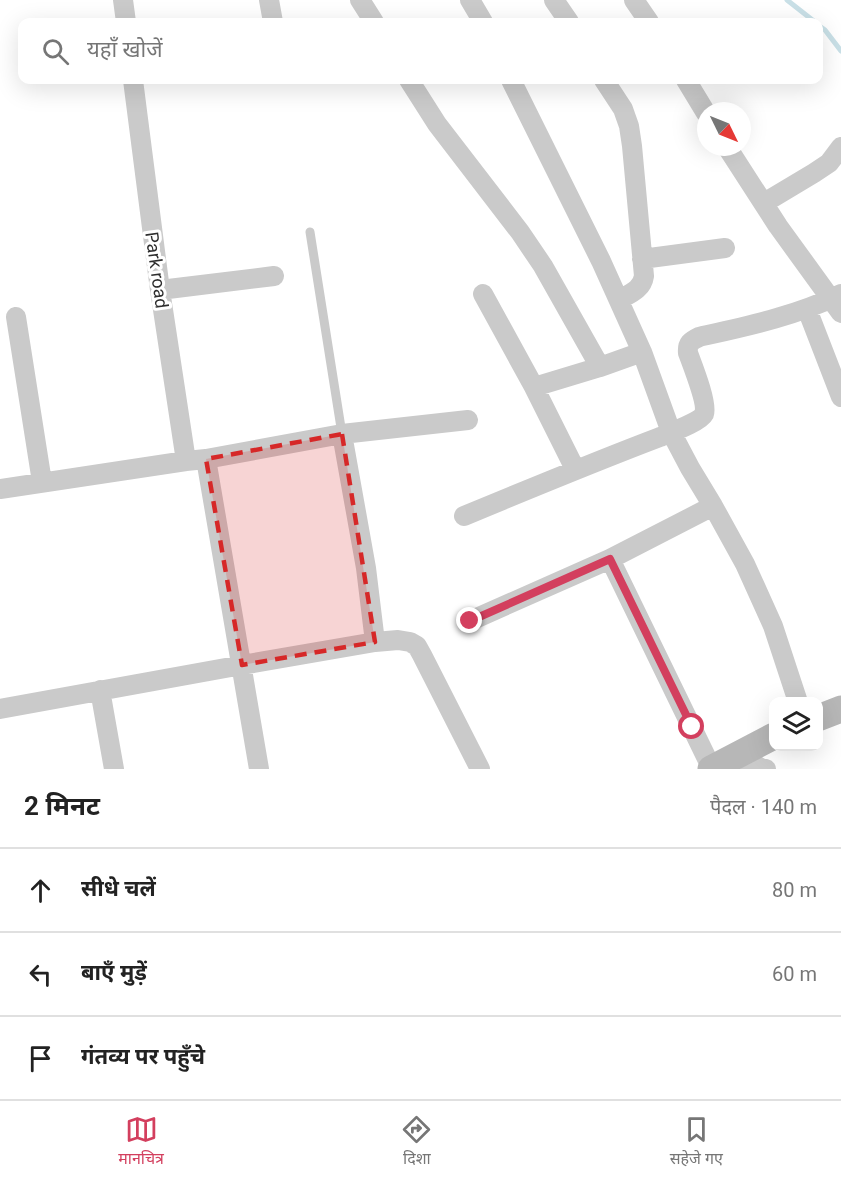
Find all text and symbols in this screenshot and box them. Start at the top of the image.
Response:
search box [18,18,823,84]
icon: search [39,35,72,68]
text: यहाँ खोजें [87,37,163,62]
north arrow [697,102,751,156]
street label: Park road [141,230,173,310]
route end [456,607,482,633]
map controls [769,697,823,751]
button: layers [769,697,823,751]
route start [678,713,704,739]
text: 2 मिनट [24,791,100,821]
text: पैदल · 140 m [710,795,817,819]
icon: ahead [24,874,57,907]
text: सीधे चलें [81,876,156,901]
text: 80 m [772,878,817,902]
icon: left [24,958,57,991]
text: बाएँ मुड़ें [81,960,147,985]
text: 60 m [772,962,817,986]
icon: arrive [24,1042,57,1075]
text: गंतव्य पर पहुँचे [81,1044,205,1069]
tab: मानचित्र [118,1113,164,1171]
tab: दिशा [400,1113,433,1171]
tab: सहेजे गए [670,1113,723,1171]

